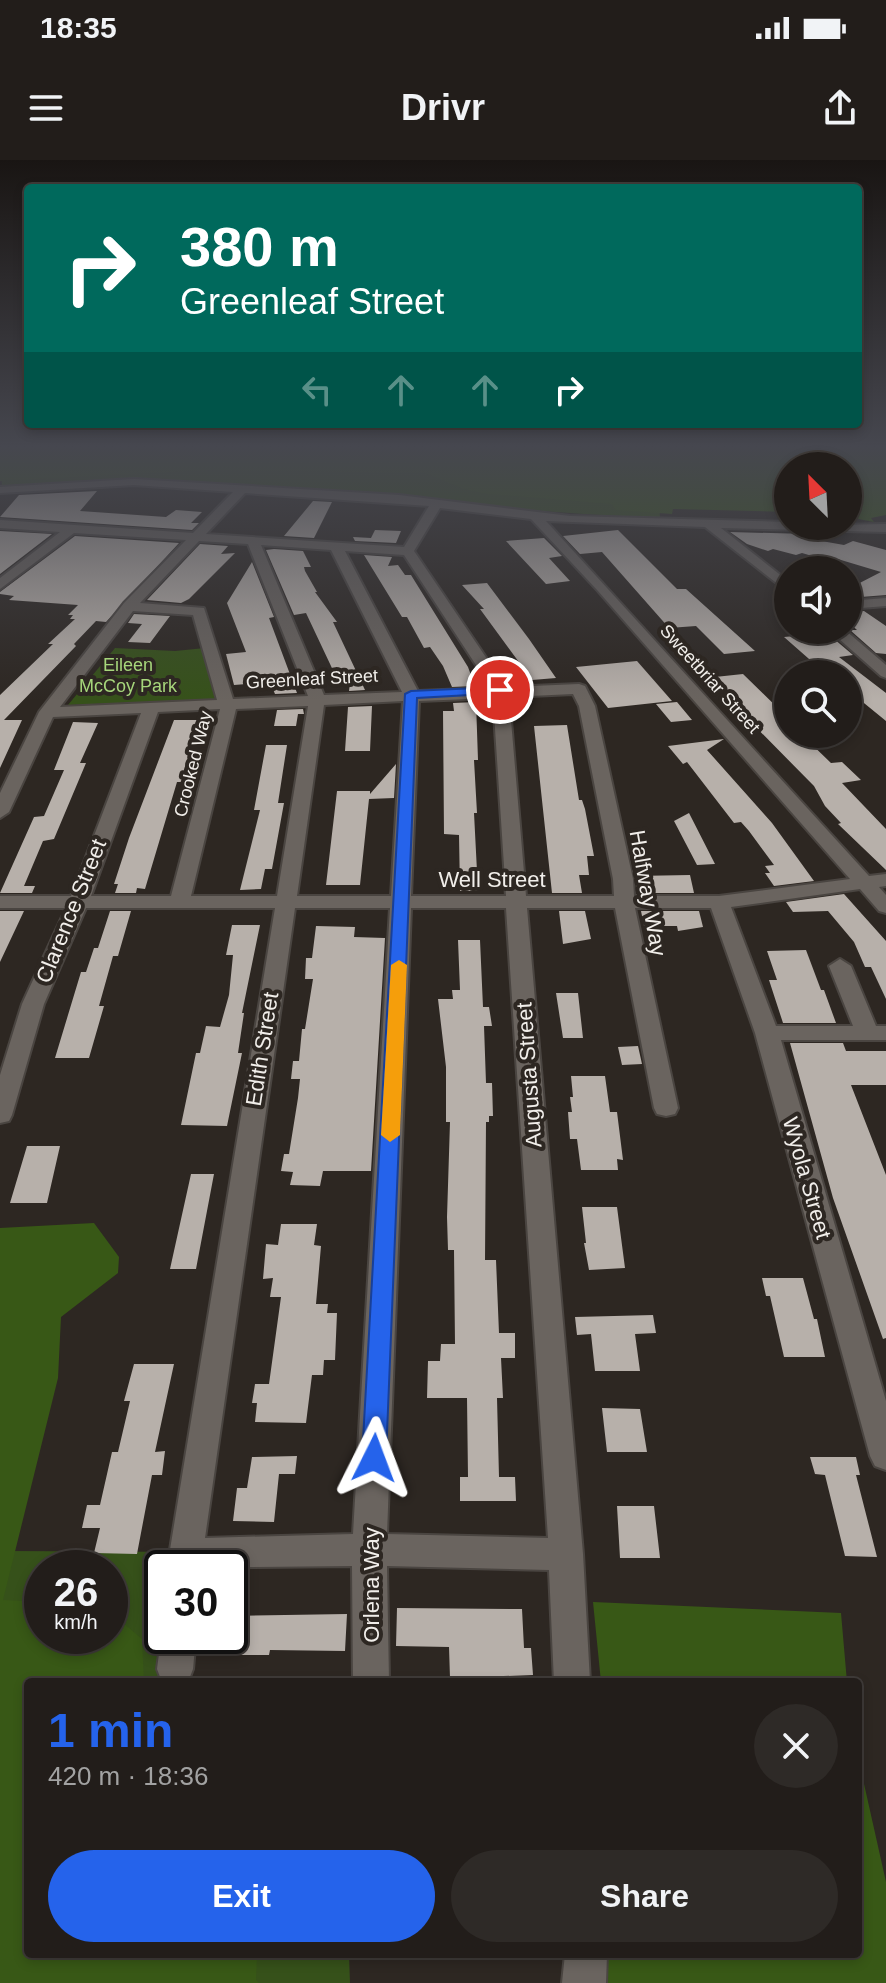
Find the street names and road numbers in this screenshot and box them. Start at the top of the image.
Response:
street label: Sweetbriar Street [656,621,764,737]
street label: Greenleaf Street [246,666,378,692]
street label: Crooked Way [170,709,216,819]
street label: Halfway Way [625,828,671,958]
street label: Clarence Street [31,835,111,987]
street label: Well Street [438,867,546,892]
street label: Edith Street [241,990,283,1108]
street label: Augusta Street [511,1002,547,1148]
street label: Wyola Street [778,1114,836,1242]
street label: Orlena Way [359,1527,384,1643]

